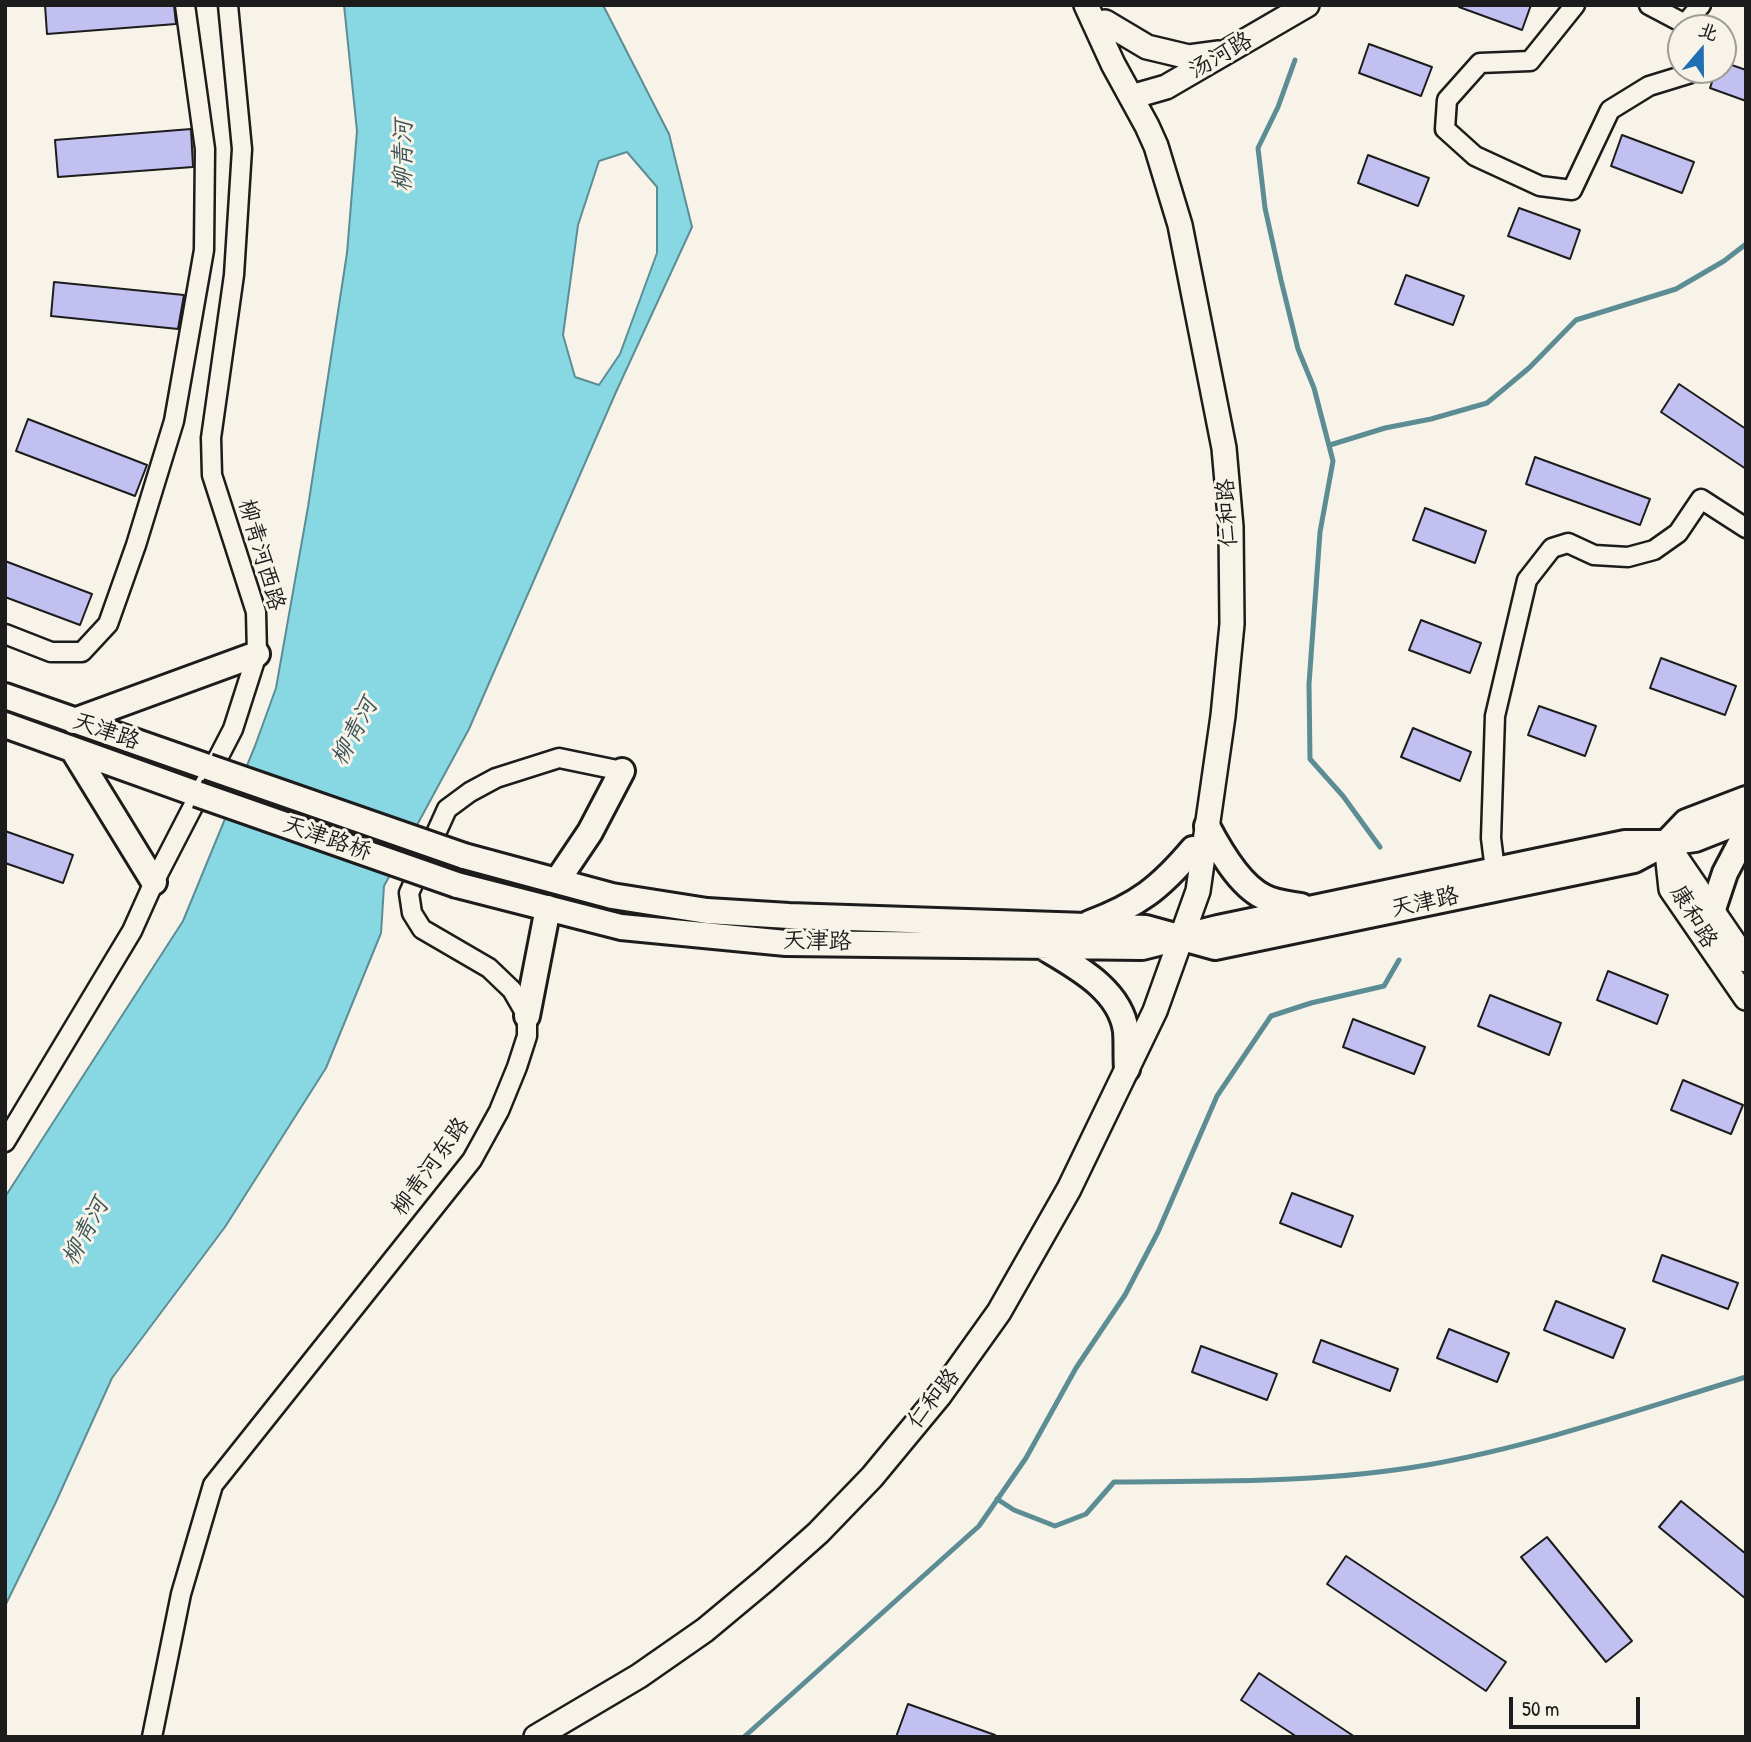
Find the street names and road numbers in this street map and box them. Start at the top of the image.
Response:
street label: 汤河路 [1184,27,1258,85]
street label: 仁和路 [1212,478,1244,548]
street label: 柳青河西路 [232,496,290,614]
street label: 天津路 [69,708,143,756]
street label: 天津路桥 [279,811,375,867]
street label: 康和路 [1663,880,1723,954]
street label: 天津路 [1388,882,1462,924]
street label: 天津路 [782,928,852,956]
street label: 柳青河东路 [386,1112,476,1222]
street label: 仁和路 [902,1363,966,1435]

